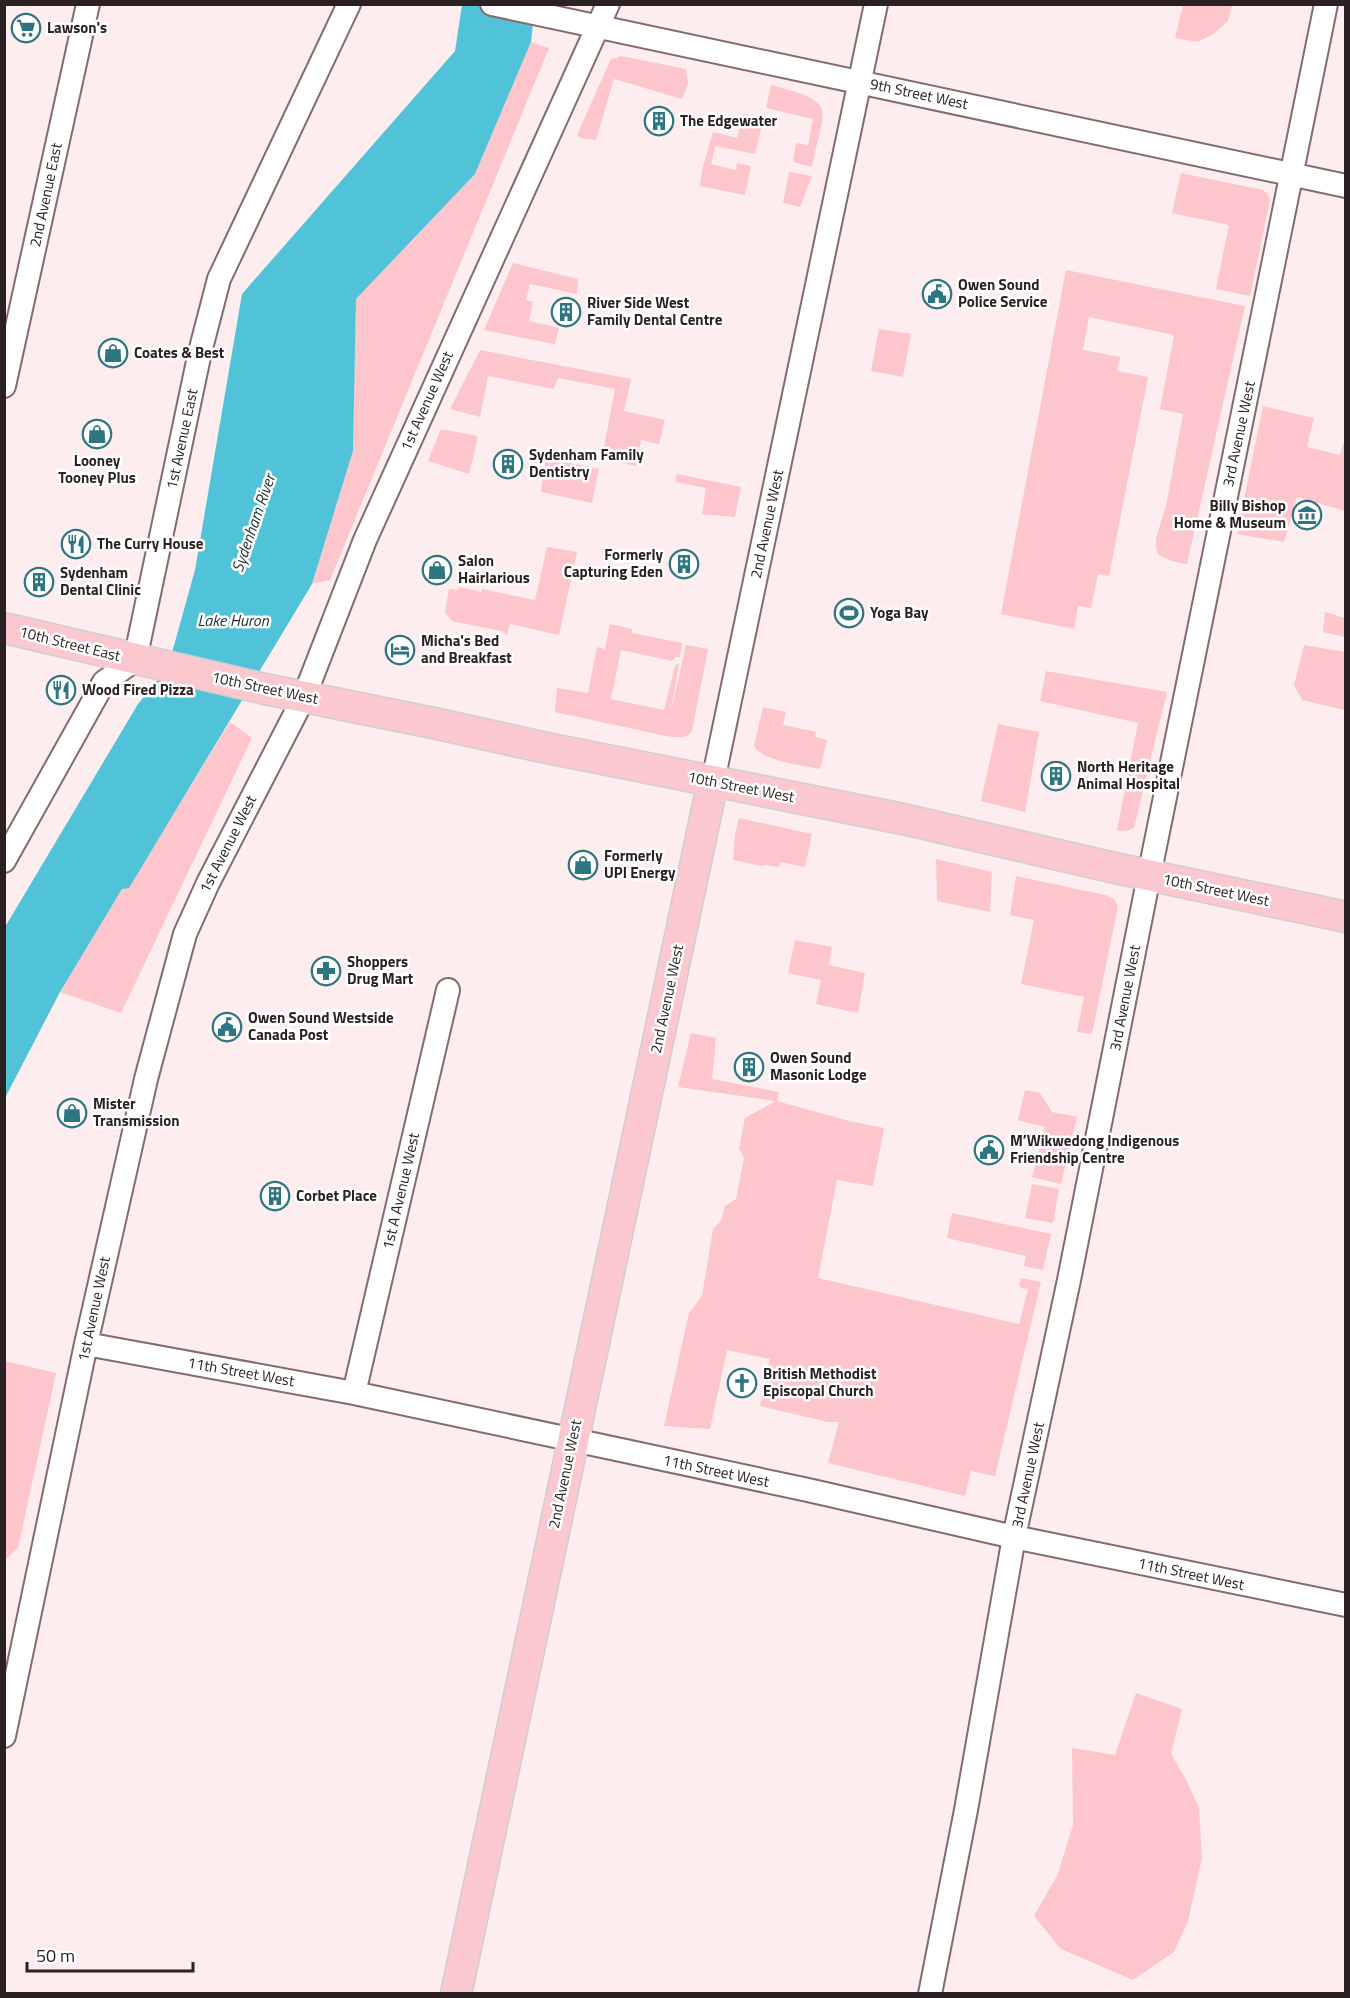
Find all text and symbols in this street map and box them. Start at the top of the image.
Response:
supermarket icon: Lawson's [10,12,42,44]
place label: Lawson's [47,16,107,39]
street label: 9th Street West [868,72,971,115]
building icon: The Edgewater [643,105,675,137]
place label: The Edgewater [680,109,778,132]
street label: 2nd Avenue East [23,140,68,249]
place label: Owen Sound Police Service [958,273,1048,313]
public building icon: Owen Sound Police Service [921,278,953,310]
place label: River Side West Family Dental Centre [587,291,723,331]
building icon: River Side West Family Dental Centre [550,296,582,328]
shop icon: Coates & Best [97,337,129,369]
place label: Coates & Best [134,341,225,364]
street label: 1st Avenue West [394,347,459,454]
street label: 3rd Avenue West [1216,378,1261,489]
street label: 1st Avenue East [160,386,204,491]
shop icon: Looney Tooney Plus [81,418,113,450]
place label: Sydenham Family Dentistry [529,443,644,483]
building icon: Sydenham Family Dentistry [492,448,524,480]
place label: Looney Tooney Plus [58,449,136,489]
street label: 2nd Avenue West [744,467,789,580]
water label: Sydenham River [225,469,282,575]
place label: Billy Bishop Home & Museum [1174,494,1286,534]
museum icon: Billy Bishop Home & Museum [1291,499,1323,531]
restaurant icon: The Curry House [60,528,92,560]
place label: The Curry House [97,532,204,555]
place label: Formerly Capturing Eden [564,543,663,583]
building icon: Formerly Capturing Eden [668,548,700,580]
place label: Salon Hairlarious [458,549,530,589]
shop icon: Salon Hairlarious [421,554,453,586]
place label: Sydenham Dental Clinic [60,561,141,601]
building icon: Sydenham Dental Clinic [23,566,55,598]
sports icon: Yoga Bay [833,597,865,629]
place label: Yoga Bay [870,601,929,624]
water label: Lake Huron [197,608,270,632]
street label: 10th Street East [17,620,124,667]
place label: Micha's Bed and Breakfast [421,629,512,669]
hotel icon: Micha's Bed and Breakfast [384,634,416,666]
street label: 10th Street West [210,665,321,710]
restaurant icon: Wood Fired Pizza [45,674,77,706]
place label: Wood Fired Pizza [82,678,194,701]
place label: North Heritage Animal Hospital [1077,755,1180,795]
building icon: North Heritage Animal Hospital [1040,760,1072,792]
street label: 10th Street West [686,765,797,808]
street label: 1st Avenue West [193,790,262,897]
place label: Formerly UPI Energy [604,844,676,884]
shop icon: Formerly UPI Energy [567,849,599,881]
street label: 10th Street West [1161,867,1272,912]
street label: 2nd Avenue West [644,942,689,1055]
street label: 3rd Avenue West [1103,942,1146,1053]
place label: Shoppers Drug Mart [347,950,414,990]
pharmacy icon: Shoppers Drug Mart [310,955,342,987]
place label: Owen Sound Westside Canada Post [248,1006,394,1046]
public building icon: Owen Sound Westside Canada Post [211,1011,243,1043]
place label: Owen Sound Masonic Lodge [770,1046,867,1086]
building icon: Owen Sound Masonic Lodge [733,1051,765,1083]
place label: Mister Transmission [93,1092,180,1132]
shop icon: Mister Transmission [56,1097,88,1129]
place label: M’Wikwedong Indigenous Friendship Centre [1010,1129,1179,1169]
street label: 1st A Avenue West [376,1130,425,1252]
public building icon: M’Wikwedong Indigenous Friendship Centre [973,1134,1005,1166]
building icon: Corbet Place [259,1180,291,1212]
place label: Corbet Place [296,1184,377,1207]
street label: 1st Avenue West [71,1253,116,1364]
street label: 11th Street West [186,1351,297,1392]
place label: British Methodist Episcopal Church [763,1362,877,1402]
church icon: British Methodist Episcopal Church [726,1367,758,1399]
street label: 2nd Avenue West [542,1417,587,1530]
street label: 3rd Avenue West [1005,1419,1050,1530]
street label: 11th Street West [661,1448,772,1493]
street label: 11th Street West [1136,1551,1247,1596]
scale bar [27,1935,194,1973]
text: 50 m [36,1942,75,1969]

